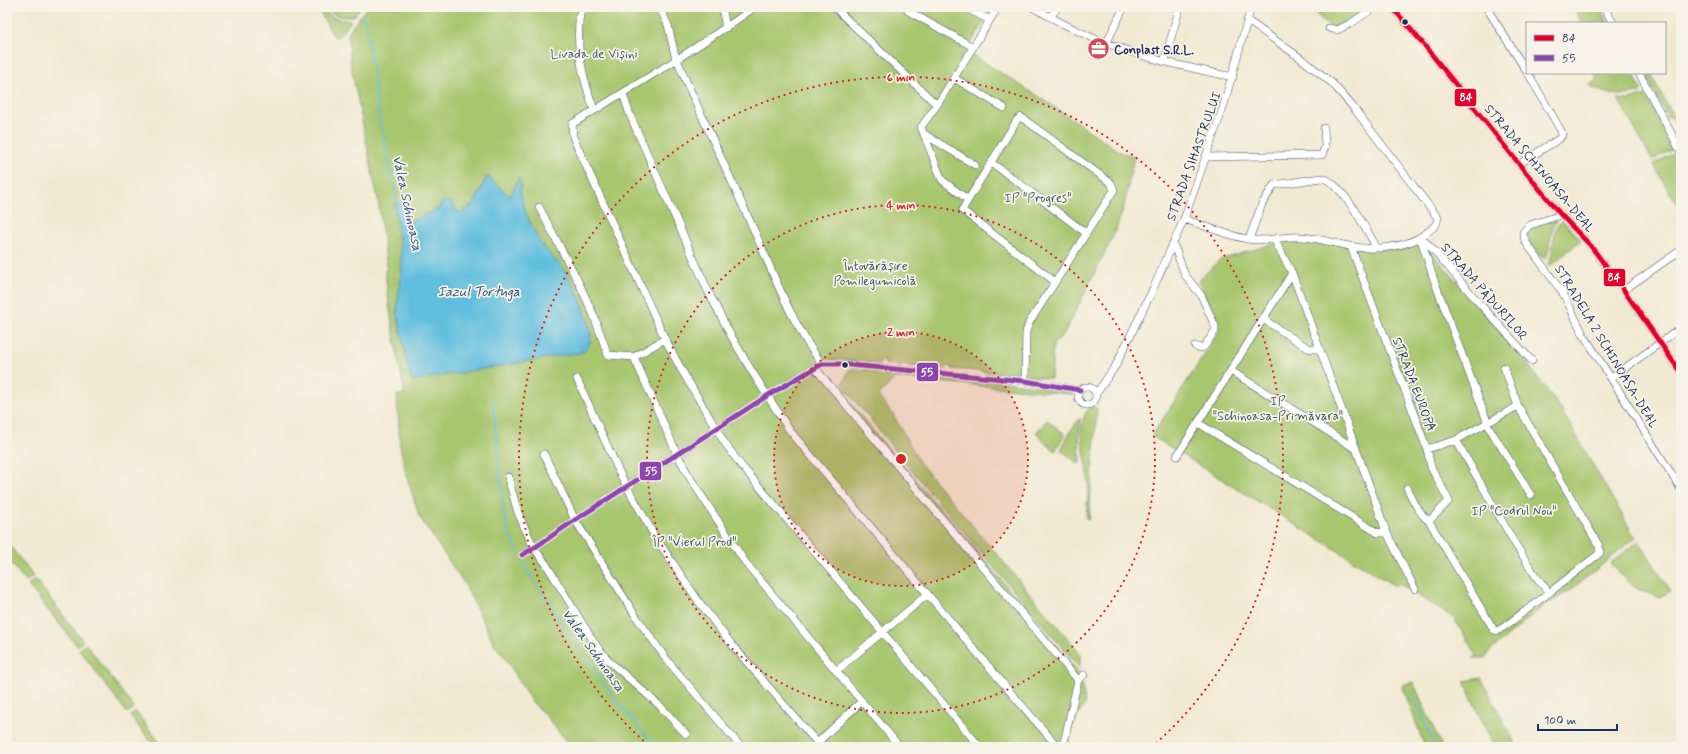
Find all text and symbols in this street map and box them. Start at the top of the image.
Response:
unlabelled marker [1400,17,1410,27]
legend [1526,22,1666,74]
text: 84 [1562,31,1576,47]
office icon: Conplast S.R.L. [1085,36,1111,62]
place label: Conplast S.R.L. [1114,42,1194,59]
park label: Livada de Vișini [550,46,638,63]
text: 55 [1562,51,1576,67]
text: 6 min [887,70,915,86]
line badge: 84 [1454,88,1477,107]
street label: STRADA SIHASTRULUI [1163,89,1226,224]
text: 84 [1460,91,1473,105]
street label: STRADA SCHINOASA-DEAL [1480,101,1598,237]
water label: Valea Schinoasa [388,154,426,253]
park label: IP "Progres" [1004,190,1072,207]
text: 4 min [886,198,916,214]
street label: STRADA PĂDURILOR [1437,239,1532,345]
park label: Întovărășire Pomilegumicolă [834,258,917,290]
street label: STRADELA 2 SCHINOASA-DEAL [1550,262,1661,432]
line badge: 84 [1603,268,1626,287]
text: 84 [1608,271,1621,285]
water label: Iazul Tortuga [438,283,520,302]
text: 2 min [887,325,915,341]
street label: STRADA EUROPA [1388,335,1439,434]
unlabelled marker [840,360,850,370]
line badge: 55 [916,362,939,382]
text: 55 [921,366,933,380]
park label: IP "Schinoasa-Primăvara" [1213,393,1343,425]
centre of rings [894,452,908,466]
line badge: 55 [639,461,662,481]
text: 55 [645,465,657,479]
park label: IP "Codrul Nou" [1472,503,1556,520]
park label: ÎP "Vierul Prod" [652,534,736,551]
water label: Valea Schinoasa [558,606,628,696]
scale bar [1538,706,1617,732]
text: 100 m [1544,713,1576,729]

